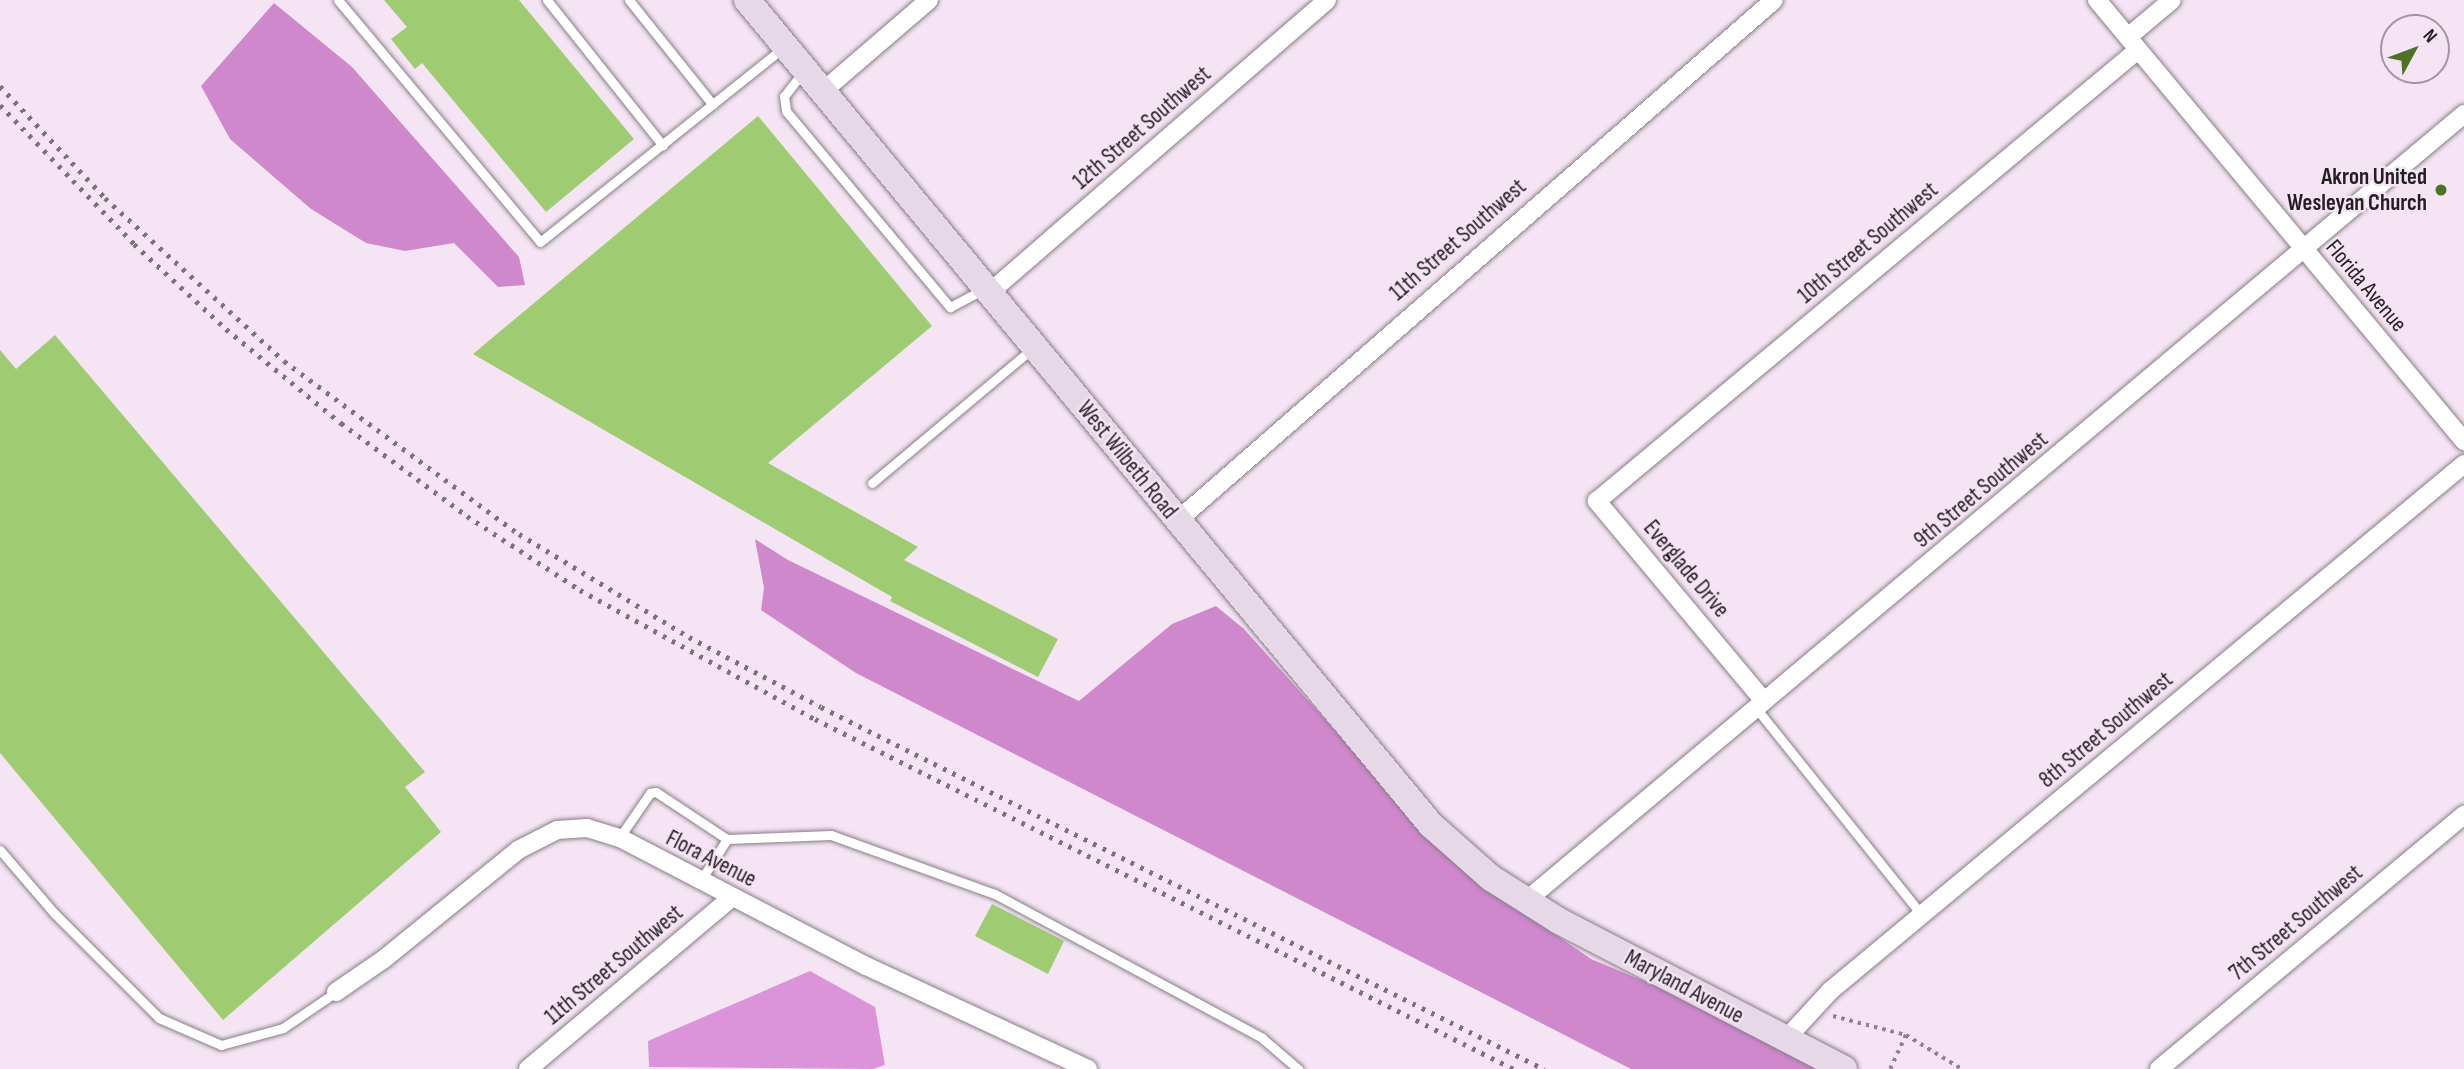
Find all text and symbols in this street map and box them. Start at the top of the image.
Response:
north arrow [2380,14,2450,84]
text: N [2418,25,2442,48]
street label: 12th Street Southwest [1067,61,1217,195]
place label: Akron United Wesleyan Church [2287,163,2427,217]
street label: 11th Street Southwest [1384,173,1532,307]
street label: 10th Street Southwest [1792,176,1944,310]
marker: Akron United Wesleyan Church [2433,182,2449,198]
street label: Florida Avenue [2320,234,2412,338]
street label: West Wilbeth Road [1071,395,1183,525]
street label: 9th Street Southwest [1908,426,2054,554]
street label: Everglade Drive [1637,515,1735,623]
street label: 8th Street Southwest [2034,666,2178,794]
street label: Flora Avenue [661,825,761,893]
street label: 7th Street Southwest [2224,859,2368,987]
street label: 11th Street Southwest [539,899,689,1031]
street label: Maryland Avenue [1620,944,1748,1030]

